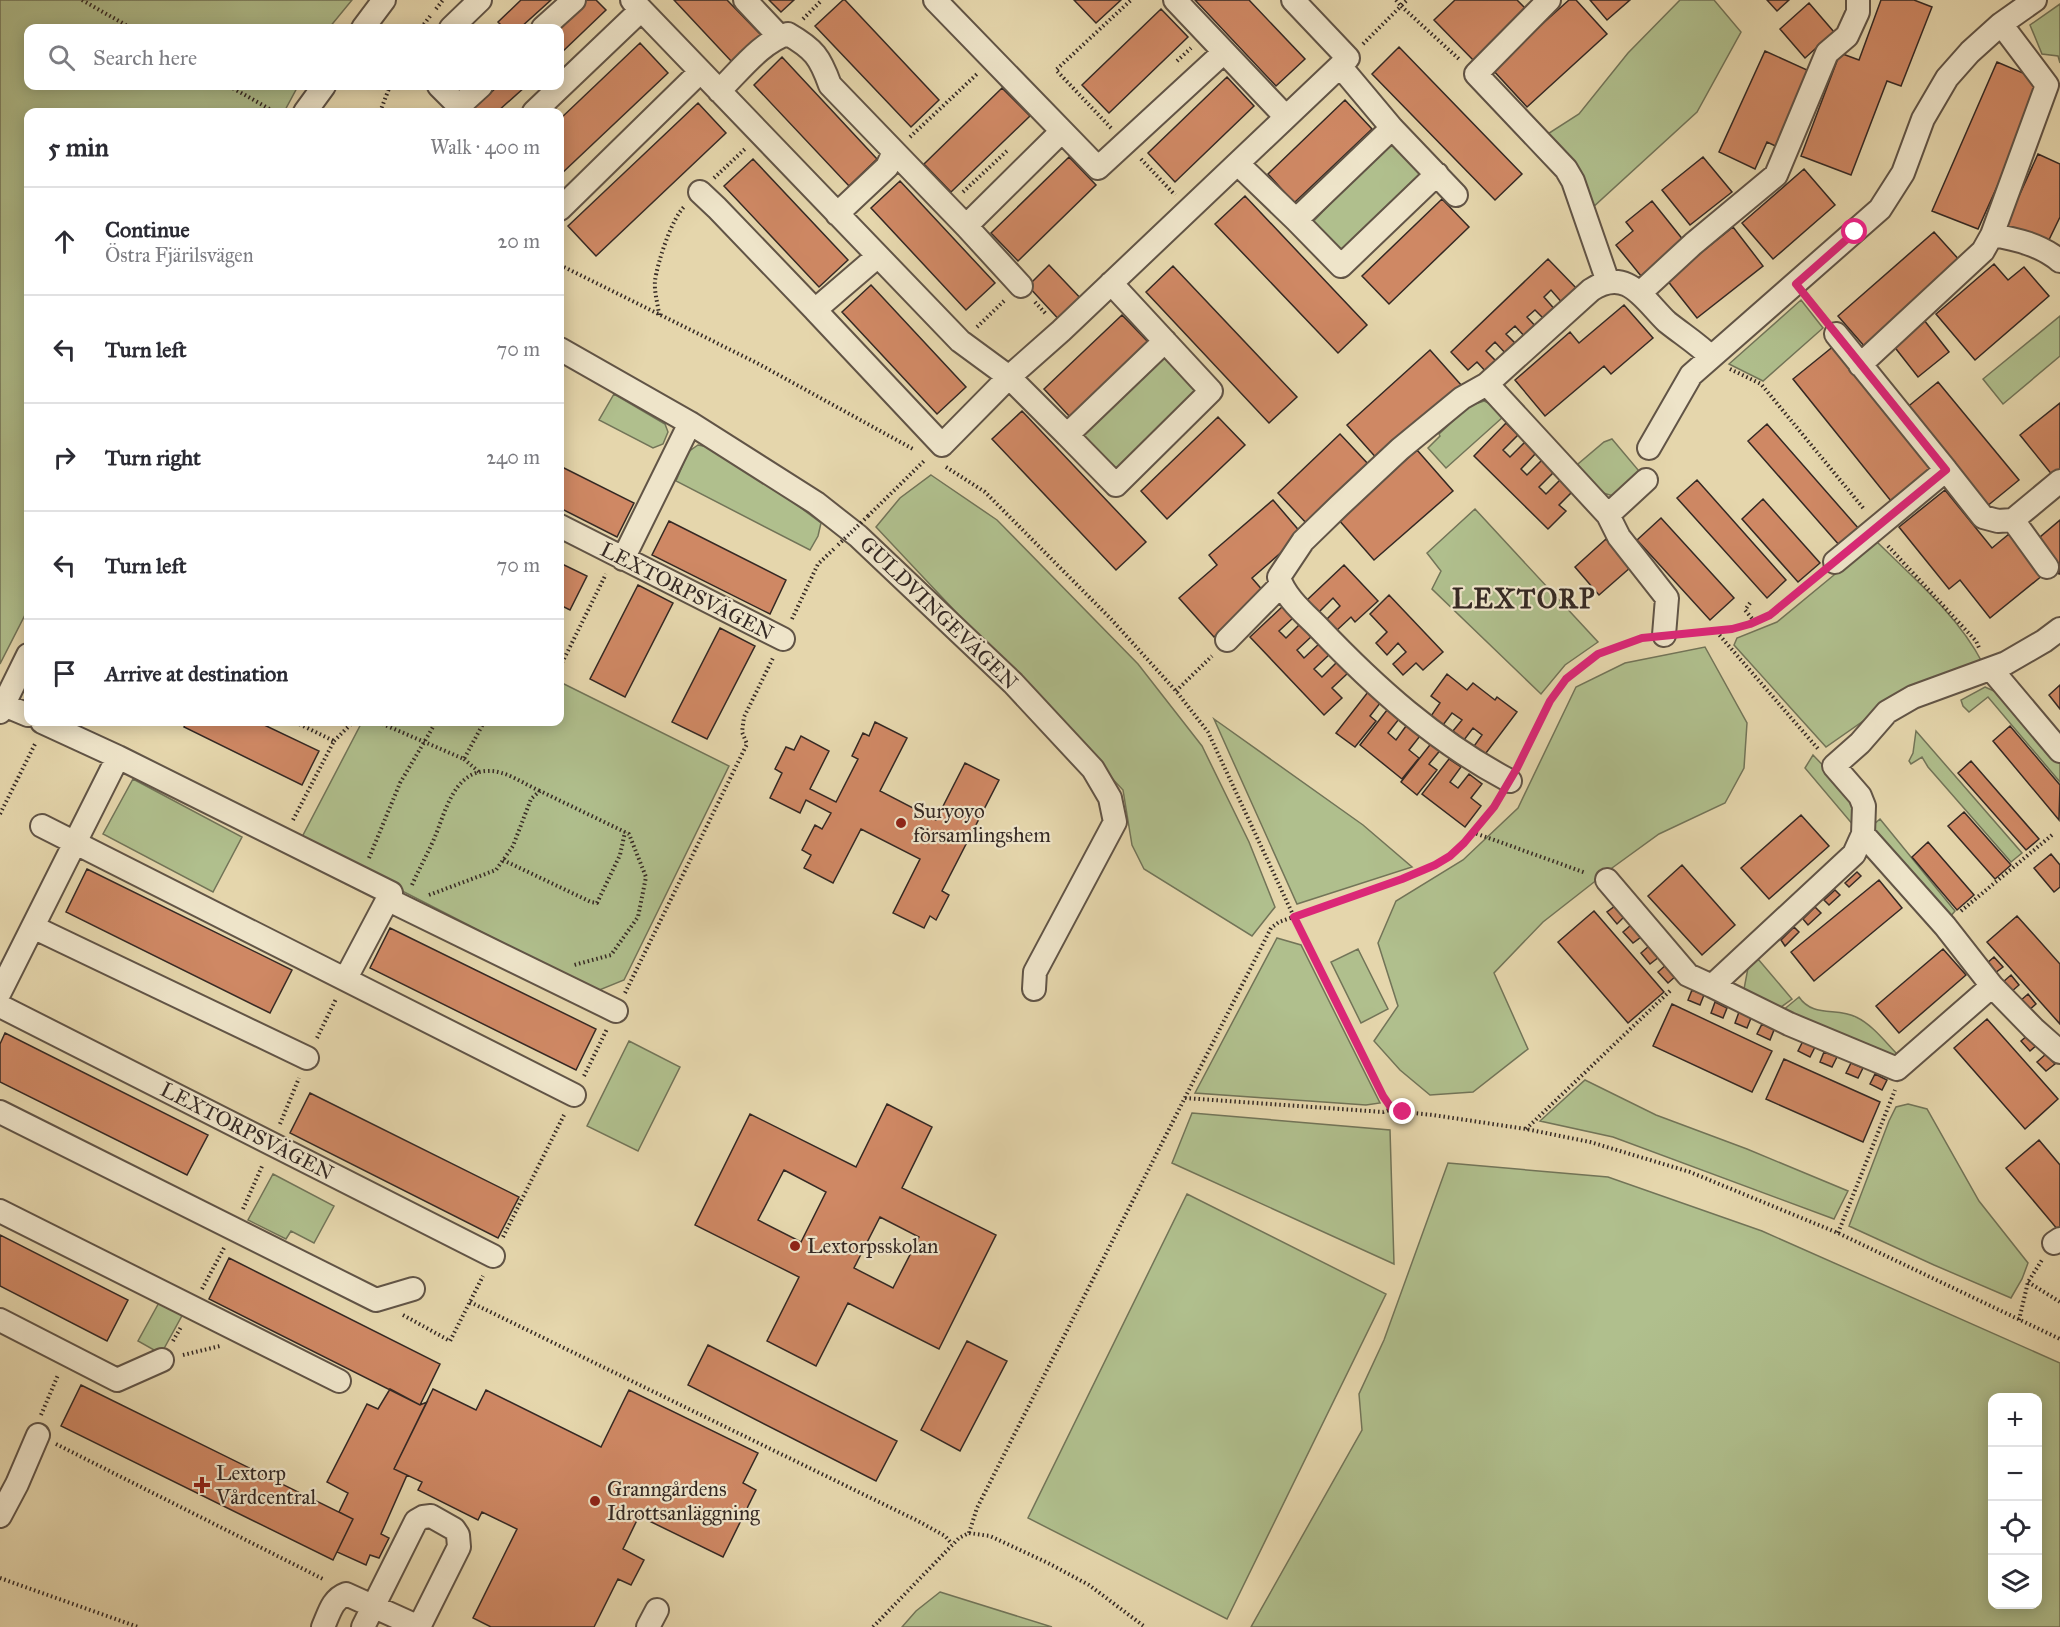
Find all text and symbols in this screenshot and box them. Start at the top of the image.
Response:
search box [24,24,564,90]
icon: search [45,41,78,74]
text: Search here [93,44,197,71]
text: 5 min [48,131,109,163]
text: Walk · 400 m [430,135,540,159]
text: Continue [105,216,190,243]
route start [1841,218,1867,244]
icon: ahead [48,225,81,258]
text: 20 m [497,229,540,253]
text: Östra Fjärilsvägen [105,243,253,267]
icon: left [48,333,81,366]
text: Turn left [105,336,187,363]
text: 70 m [497,337,540,361]
icon: right [48,441,81,474]
text: Turn right [105,444,201,471]
text: 240 m [486,445,540,469]
street label: GULDVINGEVÄGEN [854,531,1024,695]
street label: LEXTORPSVÄGEN [596,536,778,646]
icon: left [48,549,81,582]
text: Turn left [105,552,187,579]
text: 70 m [497,553,540,577]
district label: LEXTORP [1452,582,1596,615]
icon: arrive [48,657,81,690]
text: Arrive at destination [105,660,288,687]
place label: Suryoyo församlingshem [913,798,1051,848]
marker: Suryoyo församlingshem [894,816,908,830]
street label: LEXTORPSVÄGEN [156,1076,338,1186]
route end [1389,1098,1415,1124]
place label: Lextorpsskolan [807,1233,938,1259]
marker: Lextorpsskolan [788,1239,802,1253]
map controls [1988,1393,2042,1609]
button: + [1988,1393,2042,1447]
button: − [1988,1447,2042,1501]
place label: Lextorp Vårdcentral [215,1460,316,1510]
marker: Lextorp Vårdcentral [193,1476,211,1494]
place label: Granngårdens Idrottsanläggning [607,1476,760,1526]
marker: Granngårdens Idrottsanläggning [588,1494,602,1508]
button: locate [1988,1501,2042,1555]
button: layers [1988,1555,2042,1609]

